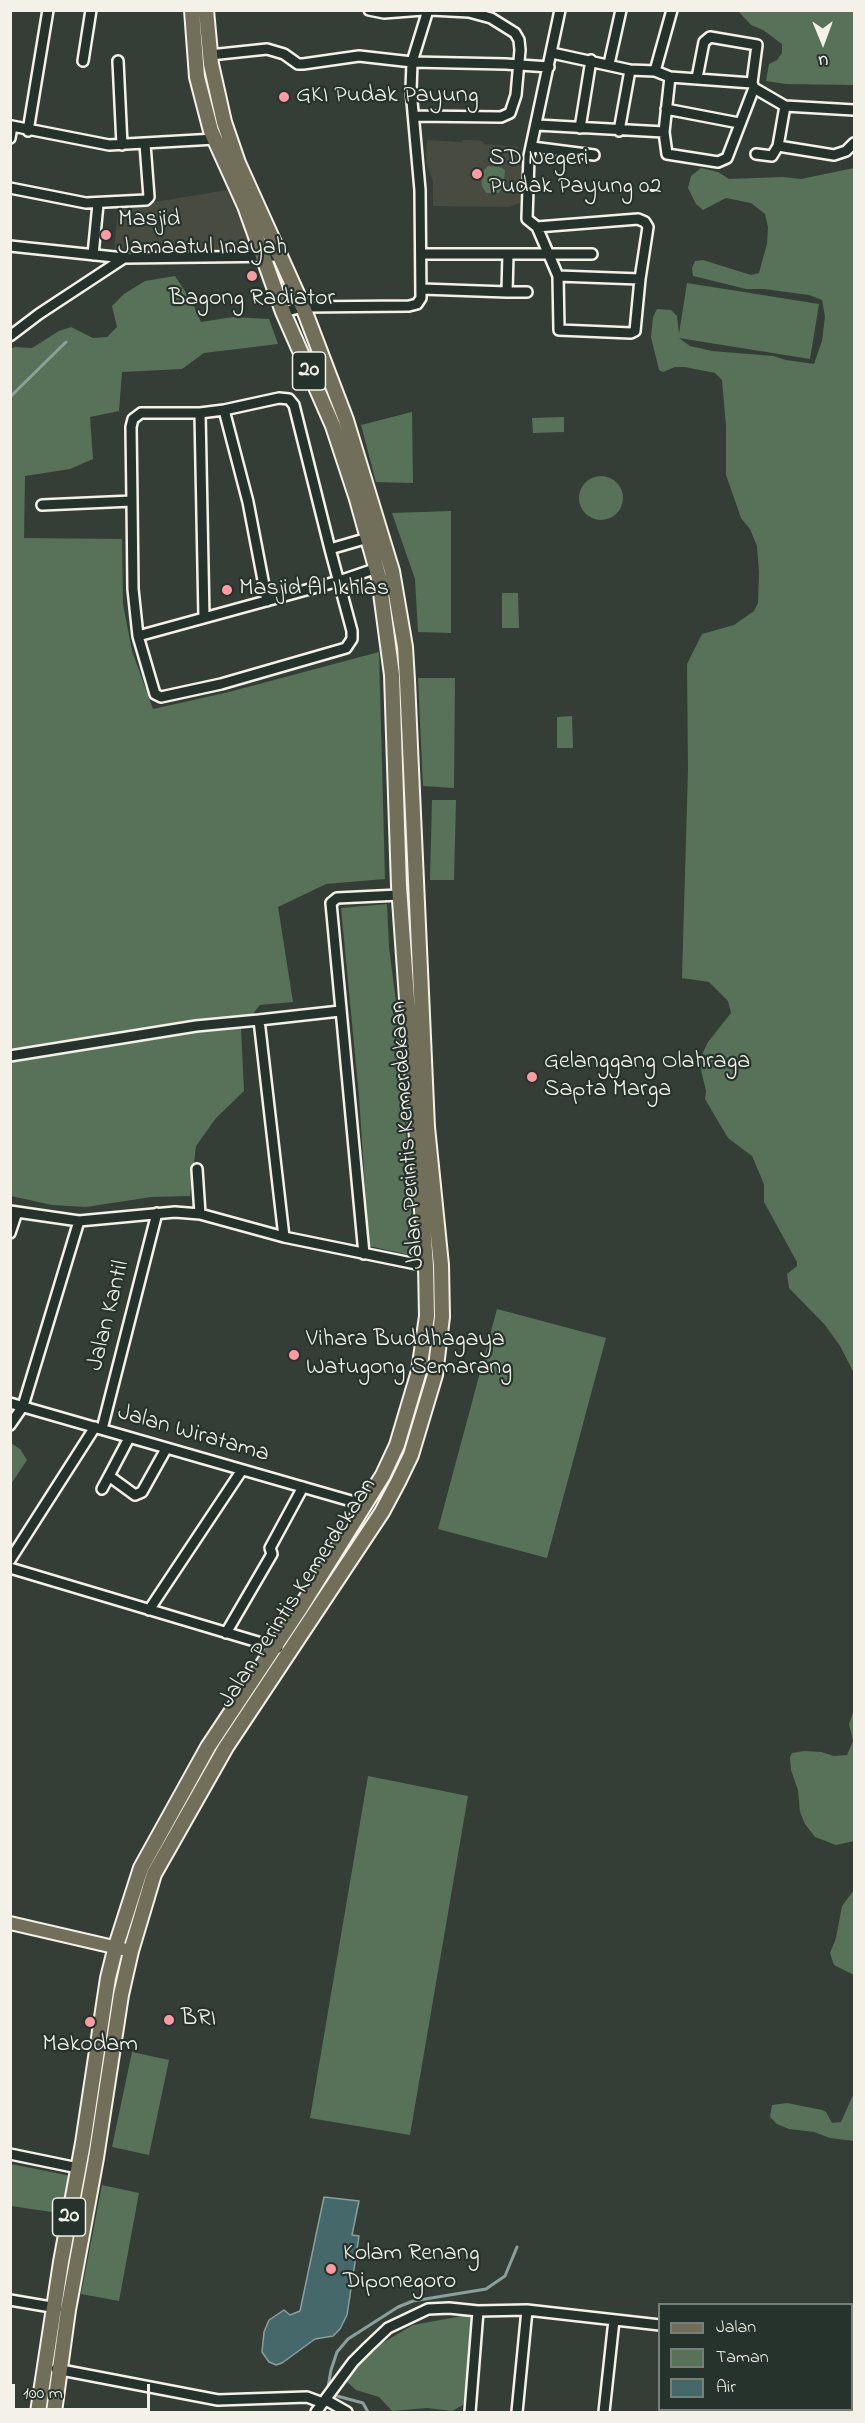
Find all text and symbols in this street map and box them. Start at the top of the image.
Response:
north arrow [793,12,853,72]
text: U [818,48,829,72]
place label: GKI Pudak Payung [296,83,478,111]
marker: GKI Pudak Payung [277,90,291,104]
place label: SD Negeri Pudak Payung 02 [489,146,661,202]
marker: SD Negeri Pudak Payung 02 [470,167,484,181]
place label: Masjid Jamaatul Inayah [118,207,287,263]
marker: Masjid Jamaatul Inayah [99,228,113,242]
marker: Bagong Radiator [245,269,259,283]
place label: Bagong Radiator [169,286,335,314]
road number: 20 [292,352,326,390]
place label: Masjid Al Ikhlas [239,576,389,604]
marker: Masjid Al Ikhlas [220,583,234,597]
street label: Jalan Perintis Kemerdekaan [385,1000,433,1270]
place label: Gelanggang Olahraga Sapta Marga [544,1049,750,1105]
marker: Gelanggang Olahraga Sapta Marga [525,1070,539,1084]
street label: Jalan Kantil [82,1258,138,1374]
place label: Vihara Buddhagaya Watugong Semarang [306,1327,512,1383]
marker: Vihara Buddhagaya Watugong Semarang [287,1348,301,1362]
street label: Jalan Wiratama [114,1400,272,1470]
street label: Jalan Perintis Kemerdekaan [214,1474,384,1714]
place label: BRI [181,2006,216,2034]
marker: BRI [162,2013,176,2027]
marker: Makodam [83,2015,97,2029]
place label: Makodam [42,2032,138,2060]
road number: 20 [52,2198,86,2236]
place label: Kolam Renang Diponegoro [343,2241,479,2297]
marker: Kolam Renang Diponegoro [324,2262,338,2276]
legend [658,2303,853,2411]
text: Jalan [716,2315,756,2341]
text: Taman [716,2345,769,2371]
scale bar [15,2372,153,2410]
text: Air [716,2375,736,2401]
text: 100 m [23,2381,63,2407]

